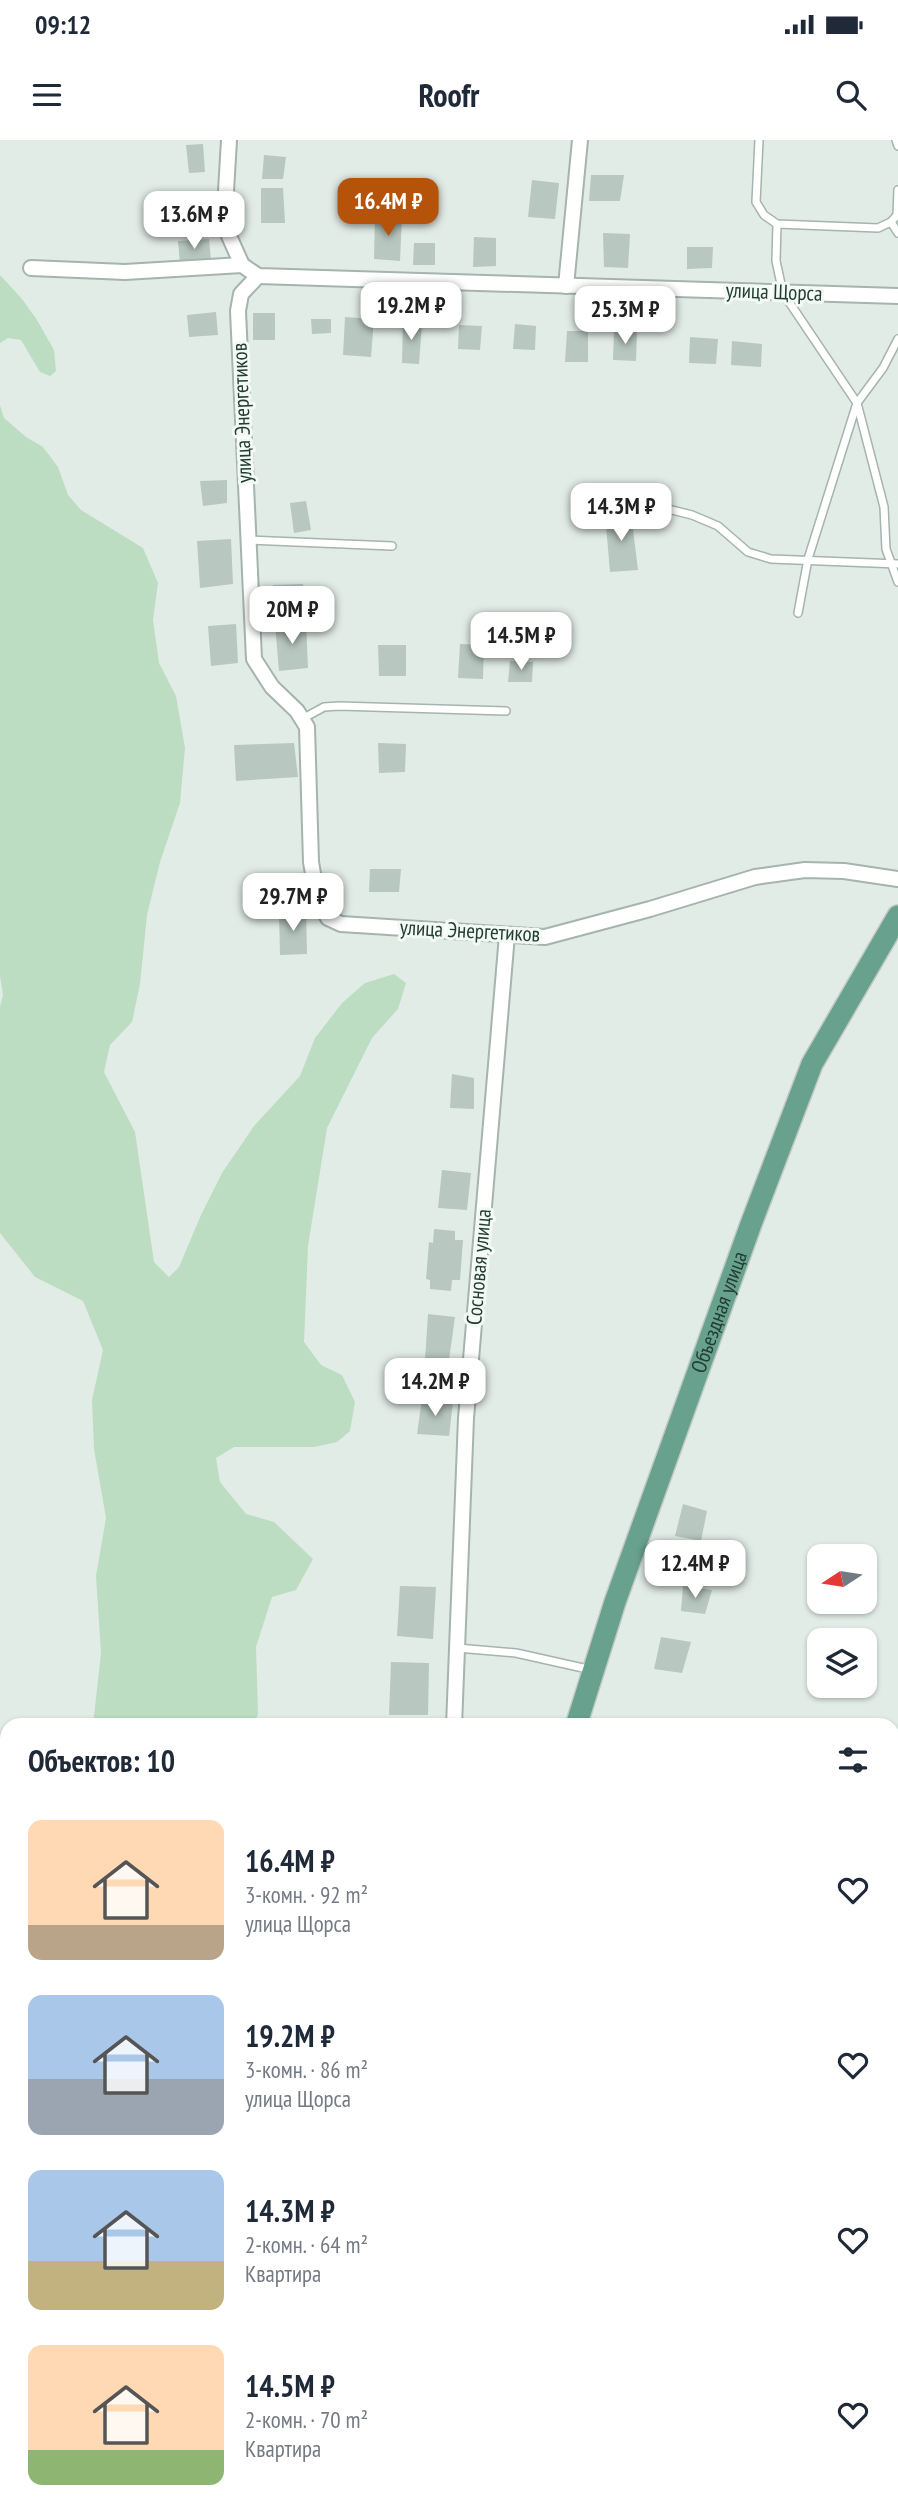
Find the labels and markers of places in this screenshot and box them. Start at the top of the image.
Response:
pin: 16.4M ₽ [323,178,453,238]
pin: 13.6M ₽ [129,192,259,251]
pin: 19.2M ₽ [346,282,476,342]
pin: 25.3M ₽ [560,286,690,346]
pin: 14.3M ₽ [556,484,686,543]
pin: 20M ₽ [243,587,341,646]
pin: 14.5M ₽ [456,612,586,672]
pin: 29.7M ₽ [228,874,358,933]
pin: 14.2M ₽ [370,1358,500,1418]
pin: 12.4M ₽ [630,1540,760,1600]

